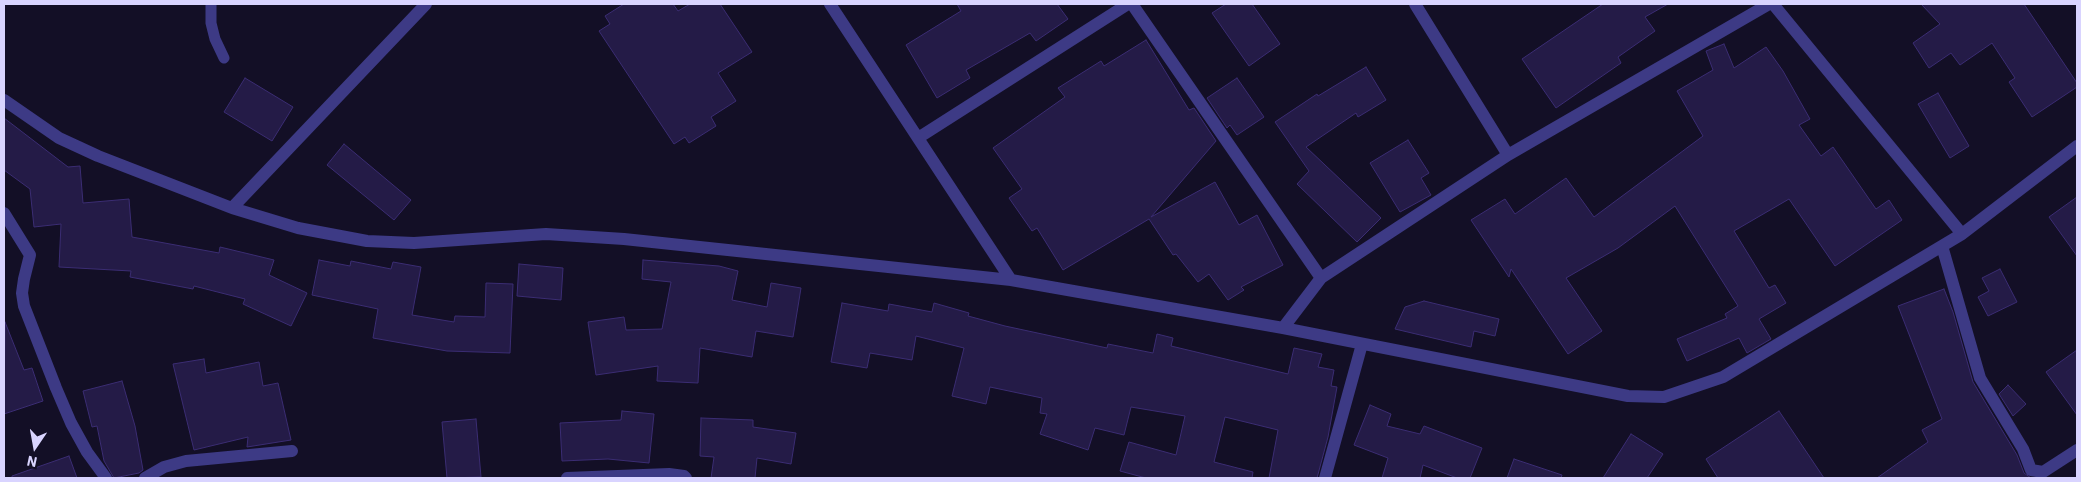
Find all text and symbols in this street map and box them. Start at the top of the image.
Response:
north arrow [10,422,60,472]
text: N [25,452,39,472]

